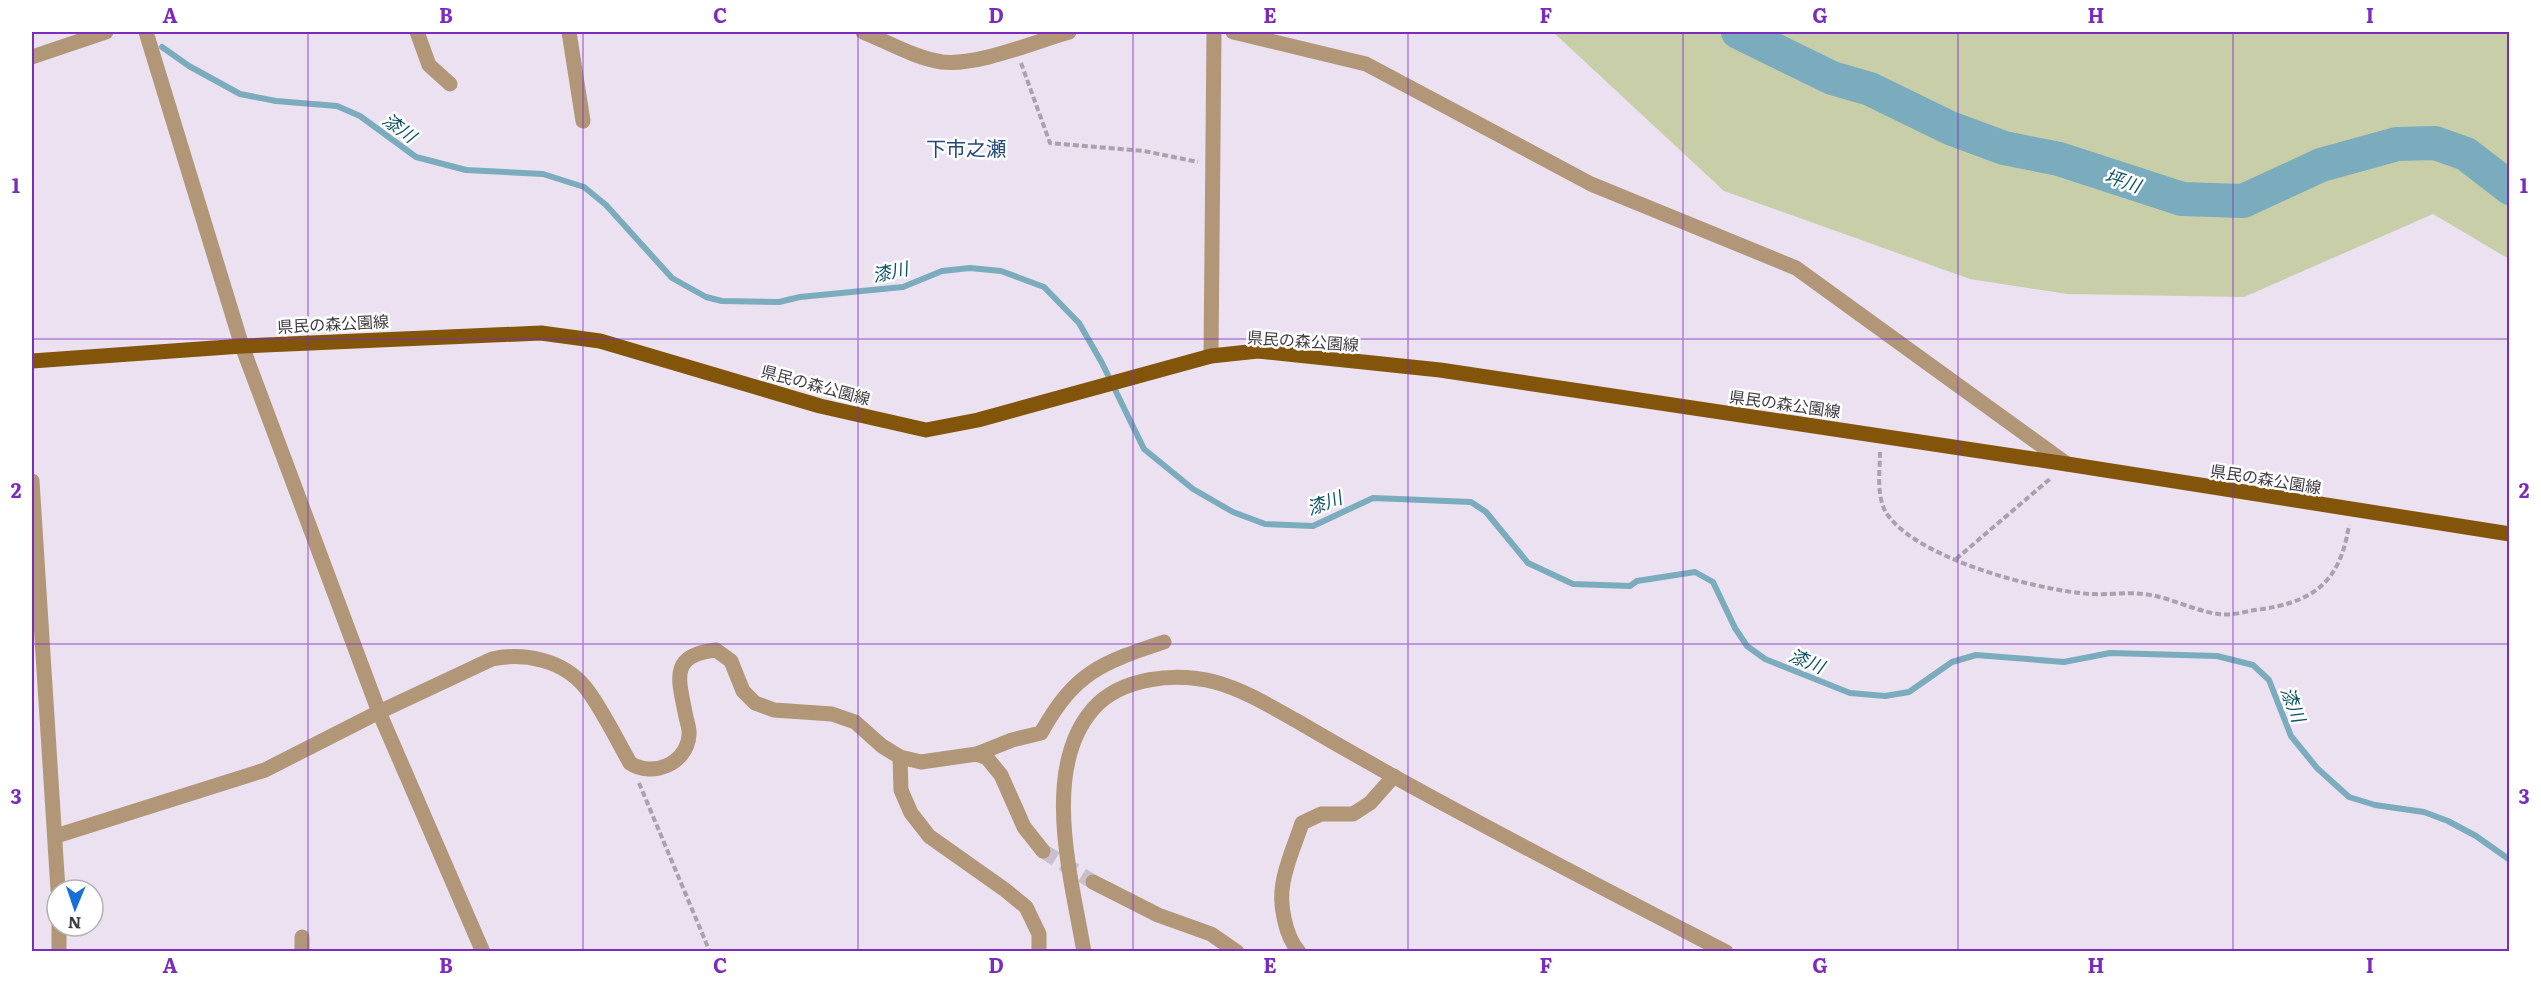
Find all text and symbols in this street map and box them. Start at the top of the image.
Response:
text: A [162,0,178,29]
text: B [439,0,453,29]
text: C [713,0,727,29]
text: D [988,0,1004,29]
text: E [1263,0,1277,29]
text: F [1540,0,1553,29]
text: G [1812,0,1828,29]
text: H [2088,0,2104,29]
text: I [2366,0,2374,29]
water label: 漆川 [378,105,424,150]
district label: 下市之瀬 [926,132,1006,162]
water label: 坪川 [2102,162,2146,199]
text: 1 [12,169,20,199]
text: 1 [2520,169,2528,199]
water label: 漆川 [870,254,912,288]
street label: 県民の森公園線 [276,308,390,338]
street label: 県民の森公園線 [1246,324,1360,356]
street label: 県民の森公園線 [759,358,873,410]
street label: 県民の森公園線 [1728,383,1842,423]
street label: 県民の森公園線 [2209,457,2323,499]
text: 2 [11,474,22,504]
text: 2 [2519,474,2530,504]
water label: 漆川 [1302,482,1347,521]
water label: 漆川 [1785,641,1831,680]
water label: 漆川 [2275,682,2314,728]
text: 3 [10,780,22,810]
text: 3 [2518,780,2530,810]
north arrow [45,878,105,938]
text: N [67,912,82,936]
text: A [162,949,178,979]
text: B [439,949,453,979]
text: C [713,949,727,979]
text: D [988,949,1004,979]
text: E [1263,949,1277,979]
text: F [1540,949,1553,979]
text: G [1812,949,1828,979]
text: H [2088,949,2104,979]
text: I [2366,949,2374,979]

